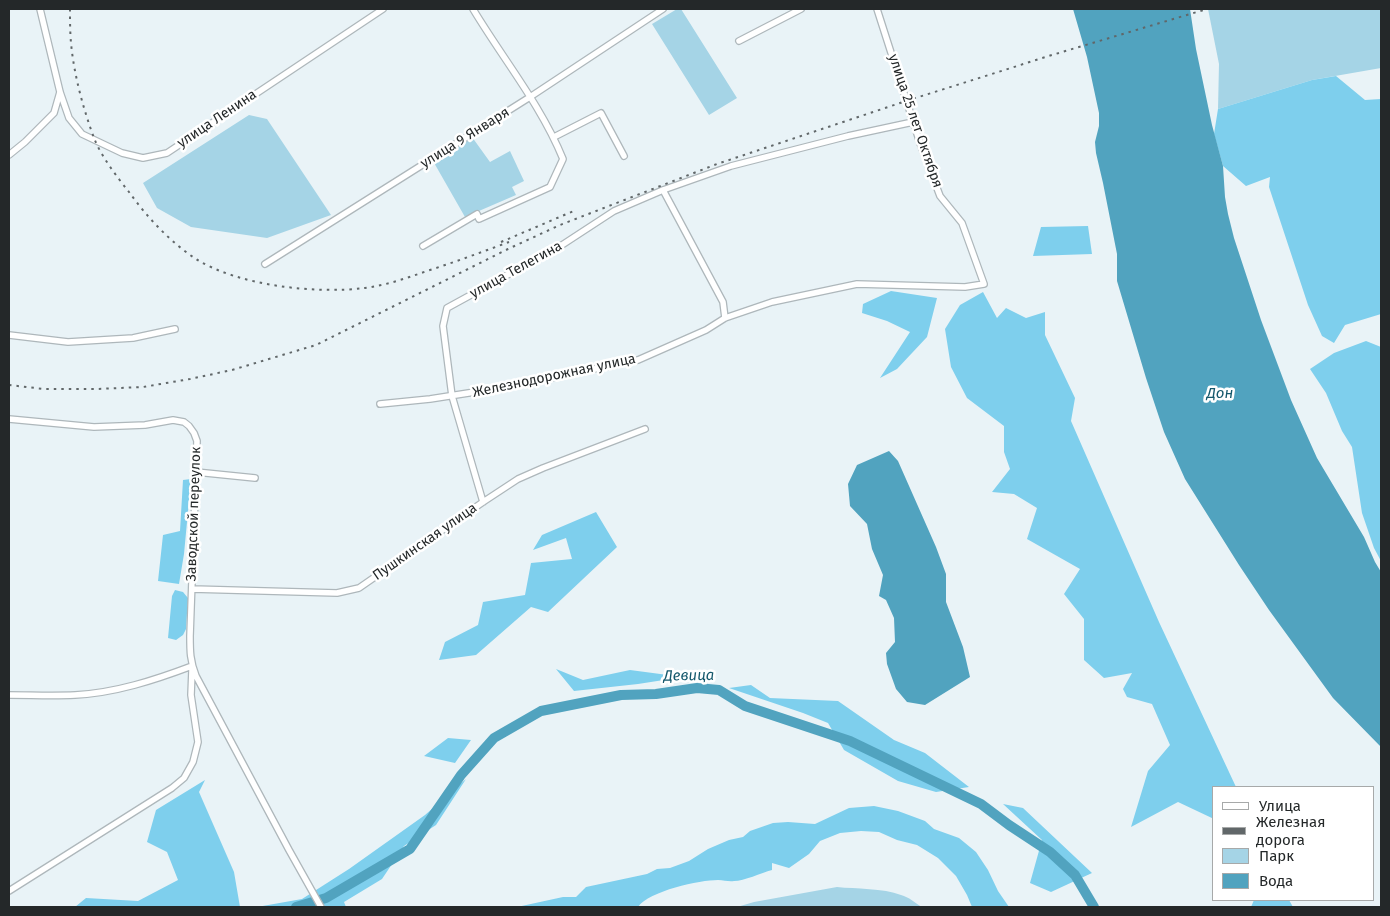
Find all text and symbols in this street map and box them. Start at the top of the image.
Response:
street label: улица 25 лет Октября [884,52,946,190]
street label: улица Ленина [174,86,260,152]
street label: улица 9 Января [417,104,513,172]
street label: улица Телегина [467,238,565,302]
street label: Железнодорожная улица [471,351,637,401]
water label: Дон [1207,385,1233,403]
street label: Заводской переулок [183,446,205,582]
street label: Пушкинская улица [370,500,480,584]
water label: Девица [664,667,714,685]
legend [1212,786,1375,901]
text: Улица [1259,797,1301,815]
text: Железная дорога [1256,813,1325,849]
text: Парк [1259,847,1294,865]
text: Вода [1259,872,1293,890]

